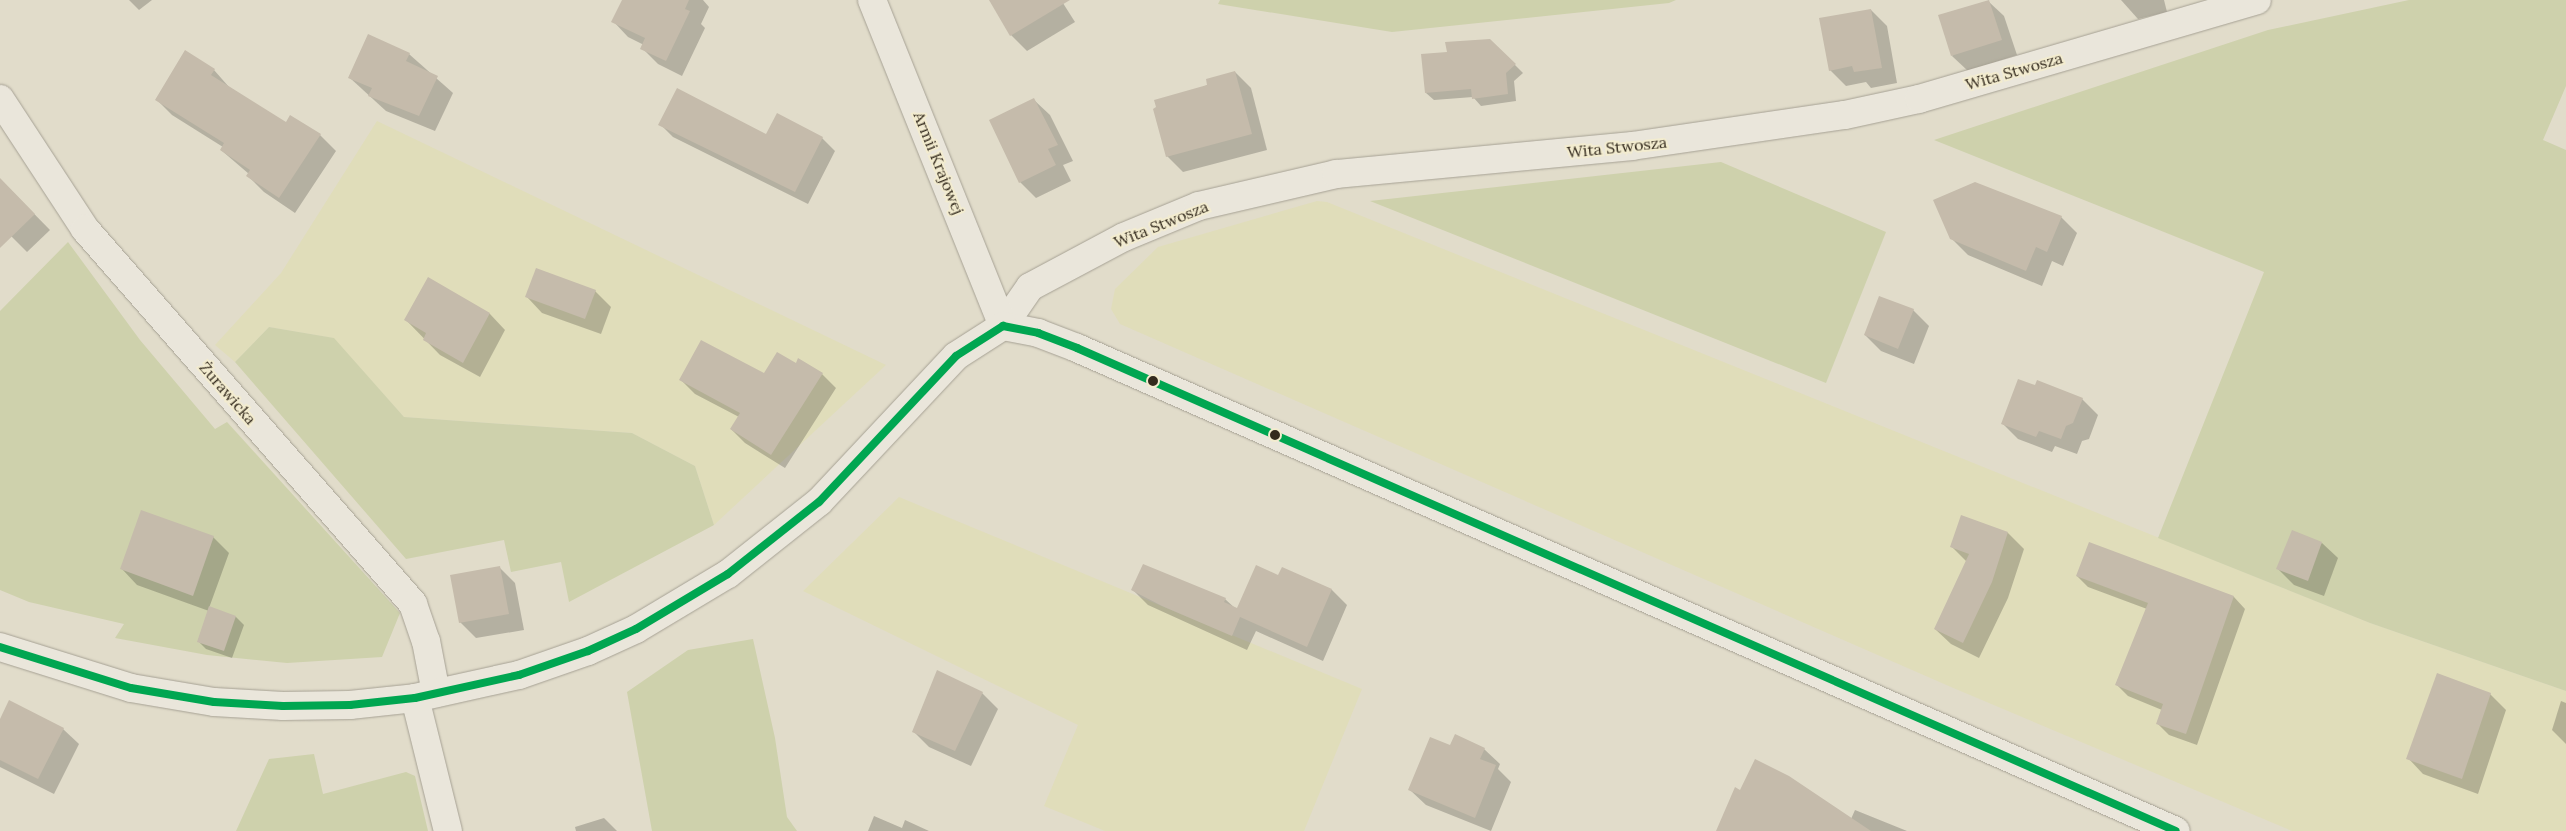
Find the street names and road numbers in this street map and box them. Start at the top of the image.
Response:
street label: Wita Stwosza [1963,48,2065,94]
street label: Armii Krajowej [910,109,968,217]
street label: Wita Stwosza [1566,132,1668,162]
street label: Wita Stwosza [1111,196,1211,252]
street label: Żurawicka [196,358,260,428]

